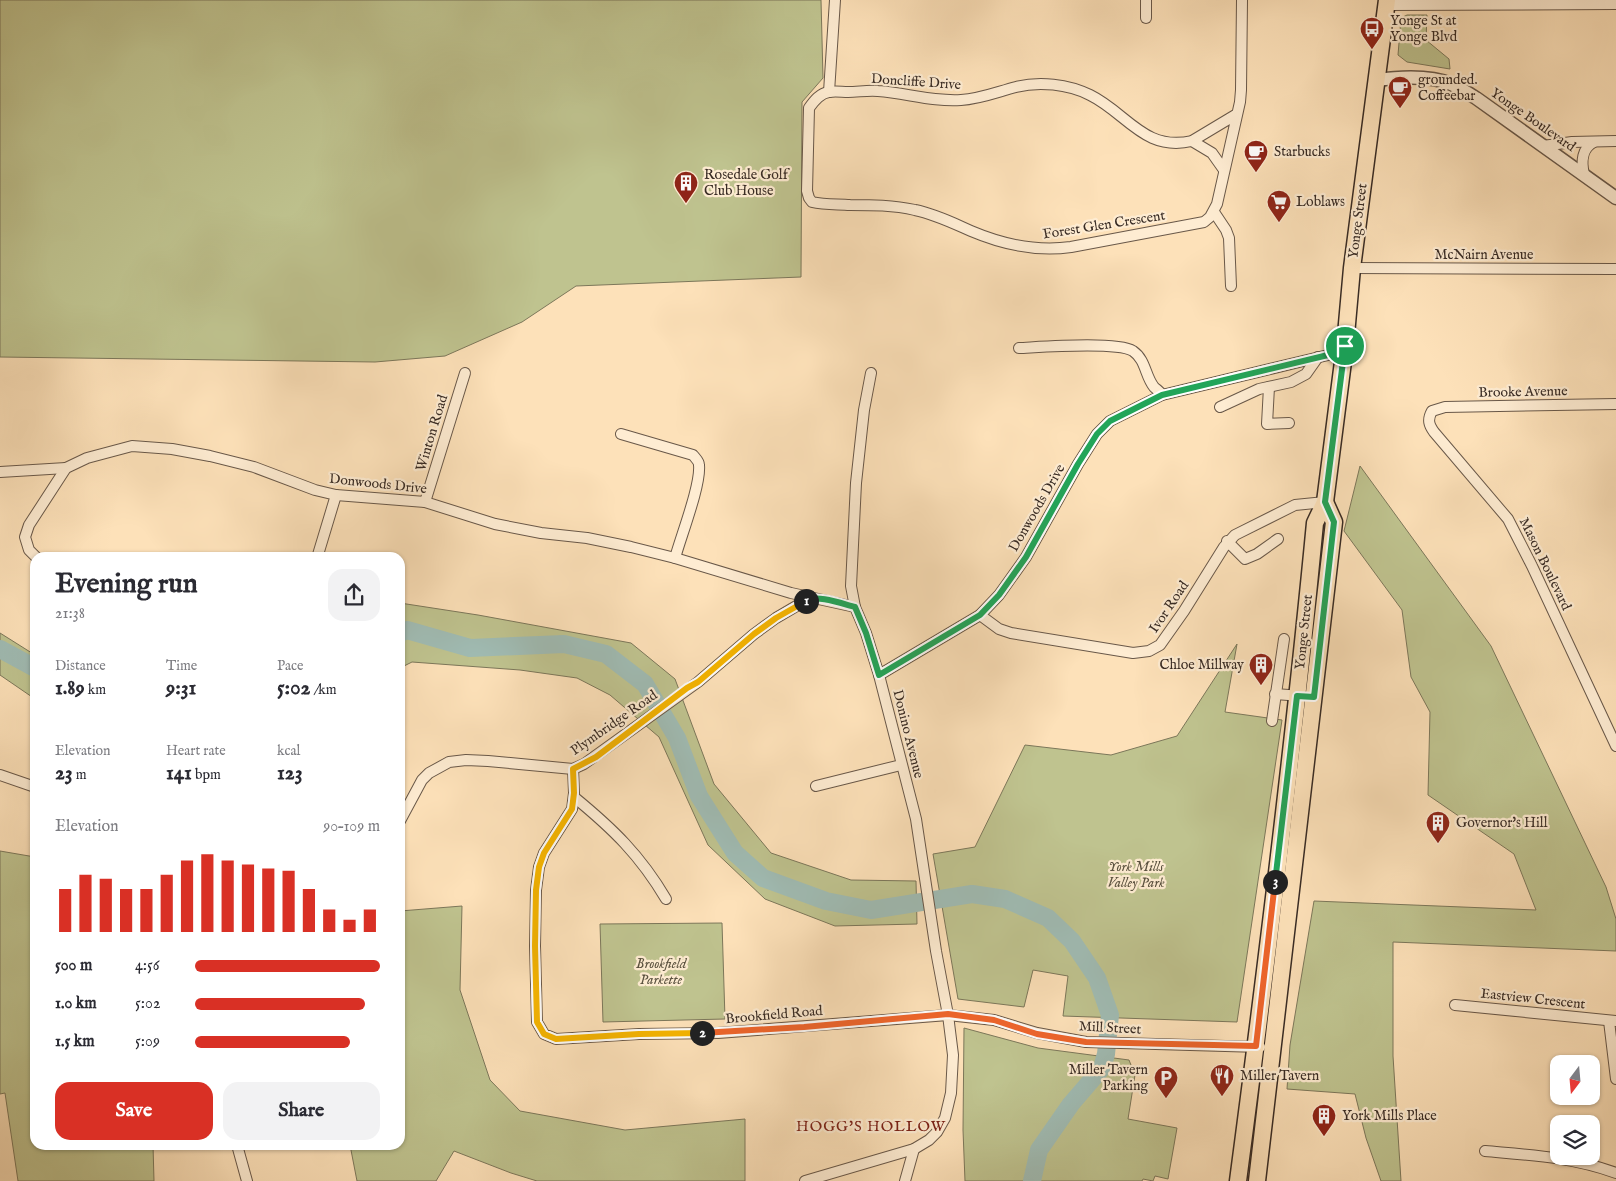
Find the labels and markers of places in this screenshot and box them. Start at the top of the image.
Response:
place label: Yonge St at Yonge Blvd [1390,12,1458,46]
bus stop icon: Yonge St at Yonge Blvd [1359,16,1385,50]
place label: grounded. Coffeebar [1418,71,1477,105]
cafe icon: grounded. Coffeebar [1387,75,1413,109]
cafe icon: Starbucks [1243,139,1269,173]
place label: Starbucks [1274,143,1330,161]
place label: Rosedale Golf Club House [704,166,791,200]
building icon: Rosedale Golf Club House [673,170,699,204]
supermarket icon: Loblaws [1266,189,1292,223]
place label: Loblaws [1296,193,1345,211]
pin [1324,325,1366,367]
pin: 1 [794,588,818,614]
building icon: Chloe Millway [1248,652,1274,686]
place label: Chloe Millway [1159,656,1244,674]
building icon: Governor's Hill [1425,810,1451,844]
place label: Governor's Hill [1456,814,1548,832]
pin: 3 [1262,870,1288,894]
pin: 2 [690,1020,714,1046]
place label: Miller Tavern Parking [1069,1061,1149,1095]
restaurant icon: Miller Tavern [1209,1063,1235,1097]
parking icon: Miller Tavern Parking [1153,1065,1179,1099]
place label: Miller Tavern [1240,1067,1320,1085]
building icon: York Mills Place [1311,1103,1337,1137]
place label: York Mills Place [1342,1107,1437,1125]

